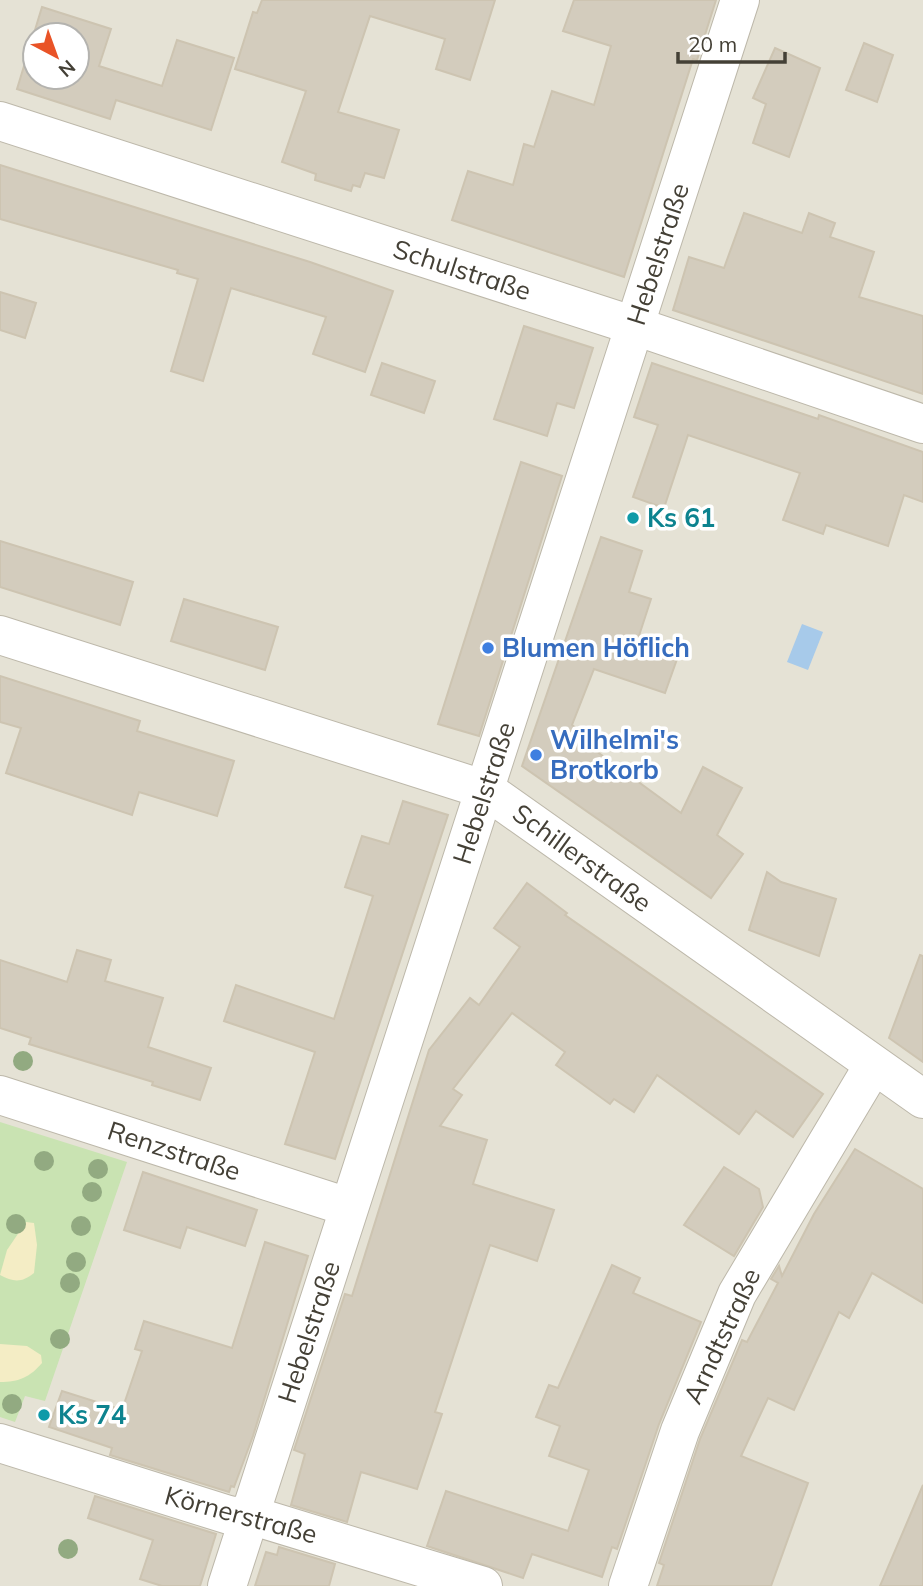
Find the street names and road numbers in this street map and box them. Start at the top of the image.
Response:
street label: Hebelstraße [619,179,696,329]
street label: Schulstraße [389,232,535,307]
street label: Hebelstraße [445,718,522,868]
street label: Schillerstraße [506,796,658,919]
street label: Renzstraße [104,1114,245,1188]
street label: Hebelstraße [270,1257,347,1407]
street label: Arndtstraße [676,1263,767,1409]
street label: Körnerstraße [161,1478,321,1551]

